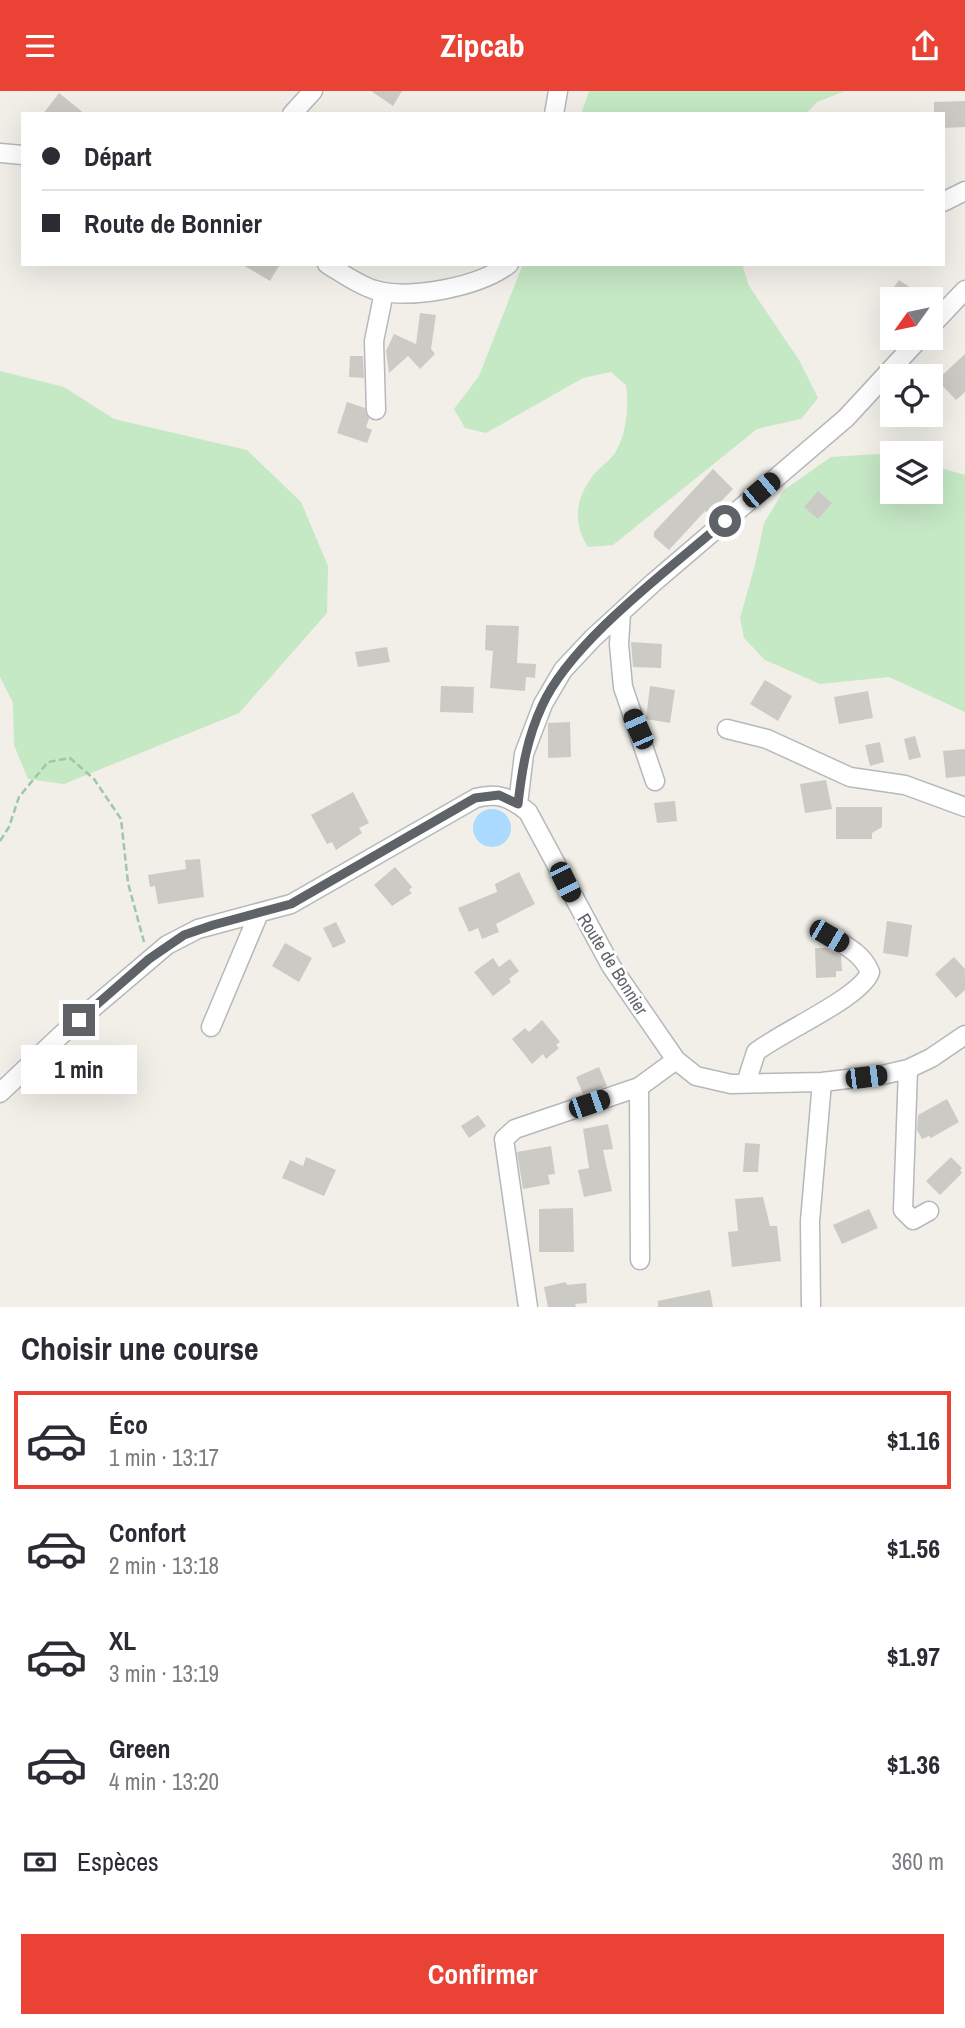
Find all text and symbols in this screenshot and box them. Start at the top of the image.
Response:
text: Zipcab [440,24,525,67]
icon: menu [21,27,59,65]
icon: share [906,27,944,65]
text: Départ [84,139,152,174]
text: Route de Bonnier [84,206,262,241]
north arrow [880,287,943,350]
map controls [880,287,943,504]
button: locate [880,364,943,427]
button: layers [880,441,943,504]
car [739,468,784,512]
route start [709,505,741,537]
car [620,706,657,752]
car [547,859,584,905]
street label: Route de Bonnier [572,908,654,1020]
car [806,916,853,956]
route end [63,1004,95,1036]
callout: 1 min [21,1045,137,1093]
text: 1 min [54,1054,104,1085]
car [844,1064,889,1090]
car [566,1087,613,1121]
text: Choisir une course [21,1327,259,1370]
text: Éco [109,1407,148,1442]
icon: car [25,1409,88,1472]
text: $1.16 [887,1423,940,1458]
text: 1 min · 13:17 [109,1442,219,1473]
text: Confort [109,1515,186,1550]
icon: car [25,1517,88,1580]
text: $1.56 [887,1531,940,1566]
text: 2 min · 13:18 [109,1550,219,1581]
text: XL [109,1623,136,1658]
icon: car [25,1625,88,1688]
text: $1.97 [887,1639,940,1674]
text: 3 min · 13:19 [109,1658,219,1689]
text: Green [109,1731,171,1766]
icon: car [25,1733,88,1796]
text: $1.36 [887,1747,940,1782]
text: 4 min · 13:20 [109,1766,219,1797]
icon: cash [21,1843,59,1881]
text: Espèces [77,1844,159,1879]
text: 360 m [892,1846,944,1877]
button: Confirmer [21,1934,944,2014]

